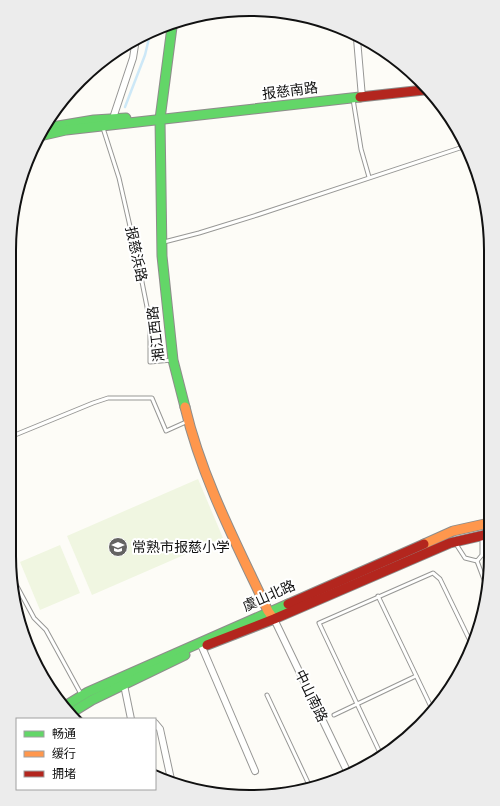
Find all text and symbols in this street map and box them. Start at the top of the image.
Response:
street label: 报慈南路 [261,79,319,103]
street label: 报慈浜路 [122,225,150,283]
street label: 湘江西路 [144,305,168,363]
school or university icon: 常熟市报慈小学 [107,536,129,558]
place label: 常熟市报慈小学 [132,539,230,556]
street label: 虞山北路 [240,577,298,615]
street label: 中山南路 [291,667,331,725]
legend [16,718,156,790]
text: 畅通 [52,727,76,741]
text: 缓行 [52,747,76,761]
text: 拥堵 [52,767,76,781]

